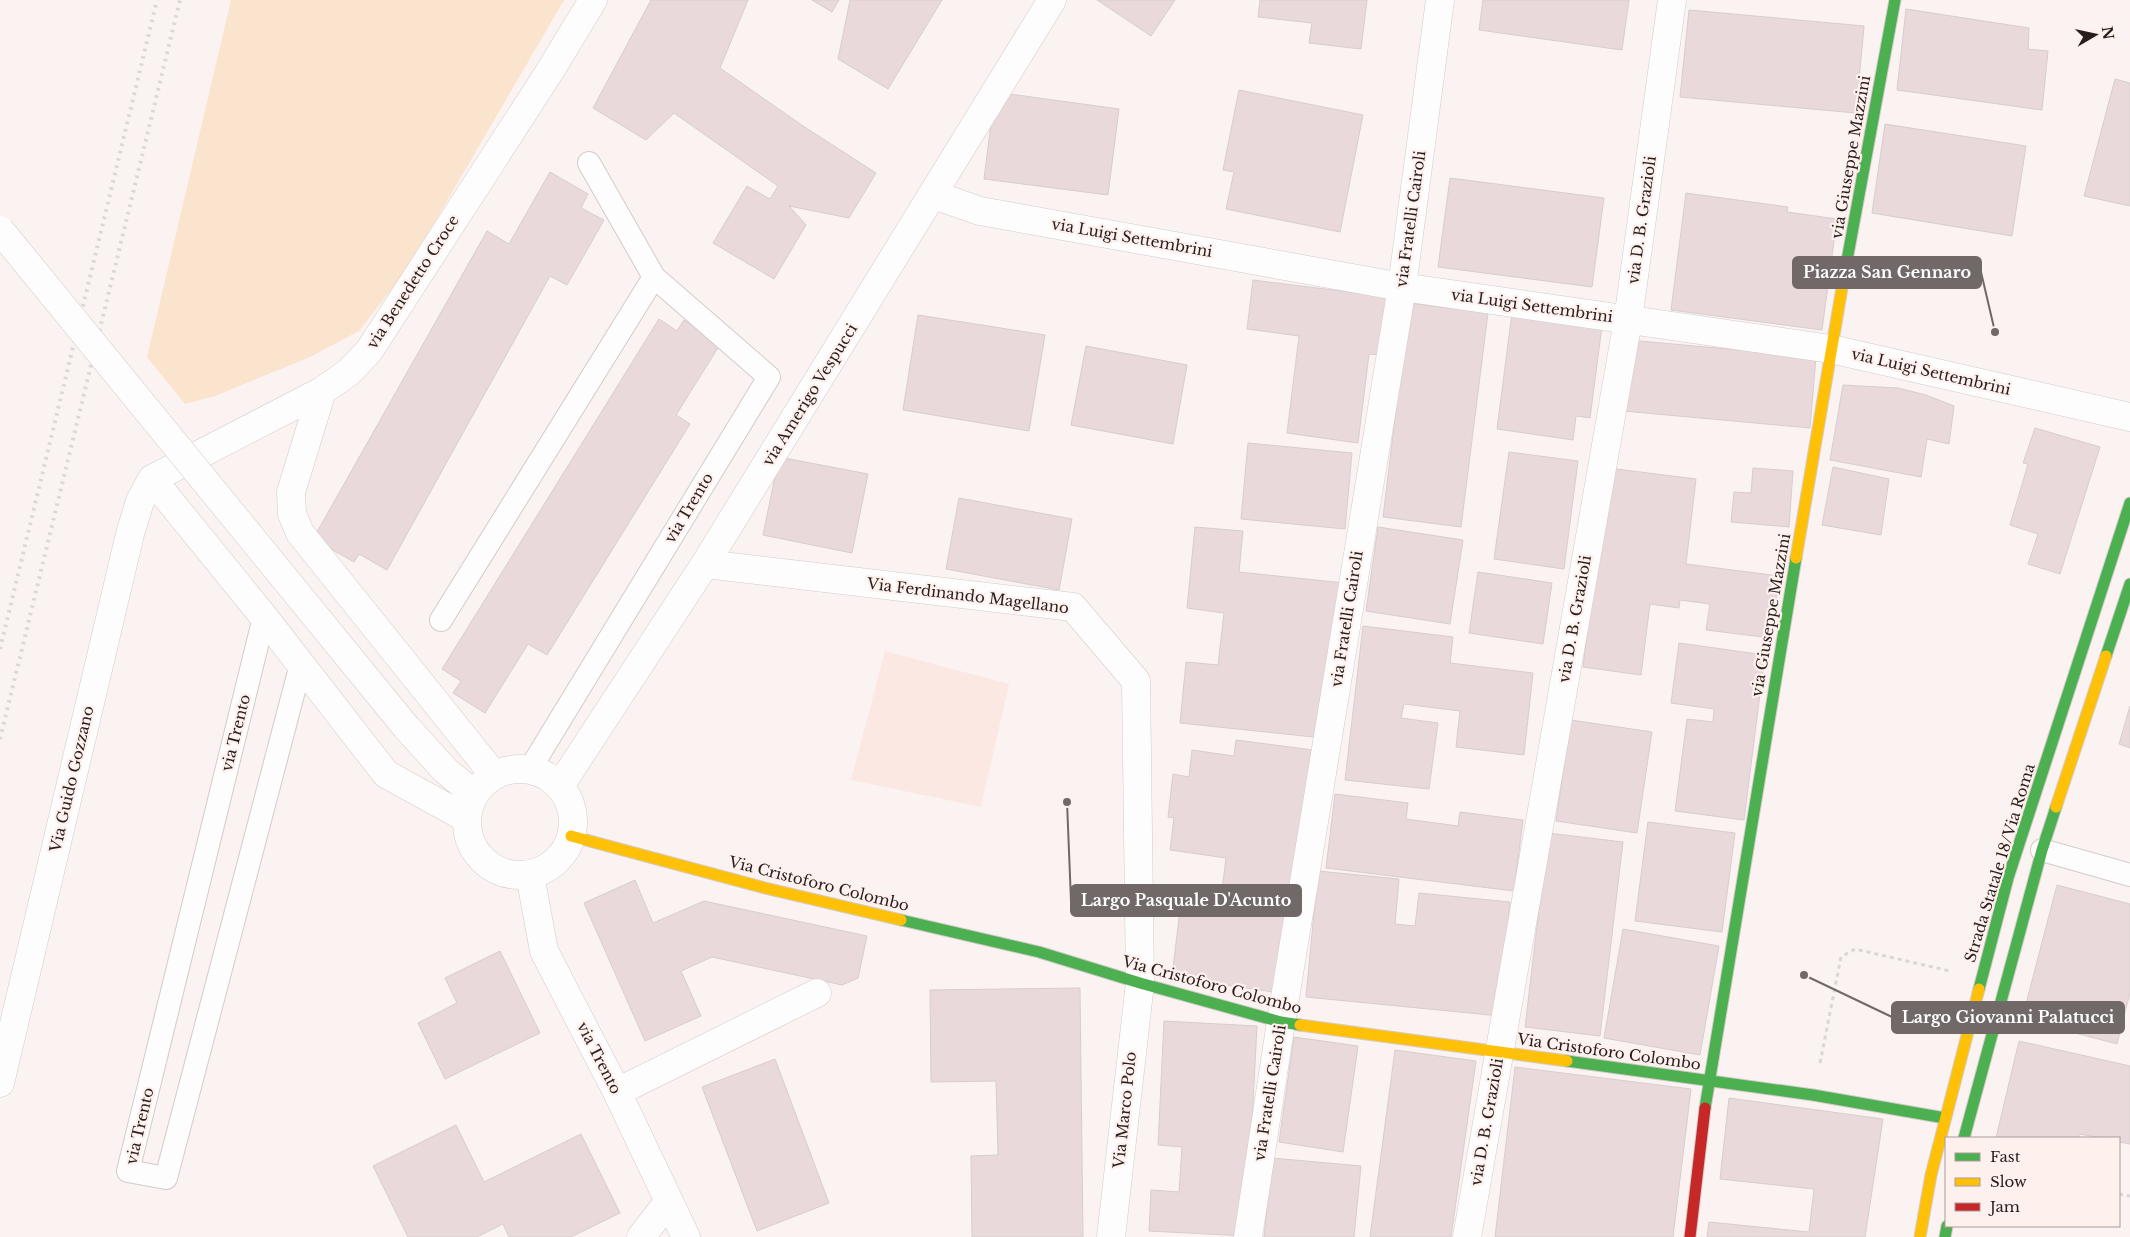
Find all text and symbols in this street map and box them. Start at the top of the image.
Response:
north arrow [2070,10,2120,60]
text: N [2098,25,2118,41]
street label: via Giuseppe Mazzini [1827,74,1874,240]
street label: via Fratelli Cairoli [1392,149,1430,288]
street label: via D. B. Grazioli [1623,155,1660,285]
street label: via Benedetto Croce [362,211,463,352]
street label: via Luigi Settembrini [1050,214,1214,261]
callout: Piazza San Gennaro [1793,257,1981,288]
text: Piazza San Gennaro [1803,262,1971,282]
street label: via Luigi Settembrini [1450,285,1614,326]
street label: via Amerigo Vespucci [758,320,861,469]
street label: via Luigi Settembrini [1850,344,2013,399]
street label: via Trento [660,469,717,546]
street label: via Giuseppe Mazzini [1747,532,1794,698]
street label: via Fratelli Cairoli [1326,549,1367,688]
street label: via D. B. Grazioli [1554,554,1595,684]
street label: Via Ferdinando Magellano [865,574,1070,617]
street label: via Trento [217,692,254,773]
street label: Via Guido Gozzano [45,704,98,855]
street label: Strada Statale 18/Via Roma [1960,761,2039,964]
street label: Via Cristoforo Colombo [726,852,911,915]
callout: Largo Pasquale D'Acunto [1071,885,1301,916]
text: Largo Pasquale D'Acunto [1081,890,1291,910]
street label: Via Cristoforo Colombo [1119,951,1304,1018]
callout: Largo Giovanni Palatucci [1892,1002,2124,1033]
text: Largo Giovanni Palatucci [1902,1007,2115,1027]
street label: via Trento [573,1018,626,1097]
street label: via Fratelli Cairoli [1249,1023,1290,1162]
street label: Via Cristoforo Colombo [1515,1029,1702,1074]
street label: Via Marco Polo [1109,1050,1140,1170]
street label: via D. B. Grazioli [1466,1057,1507,1187]
street label: via Trento [121,1085,158,1166]
legend [1945,1137,2120,1227]
text: Fast [1990,1147,2021,1166]
text: Slow [1990,1172,2027,1191]
text: Jam [1988,1197,2020,1216]

